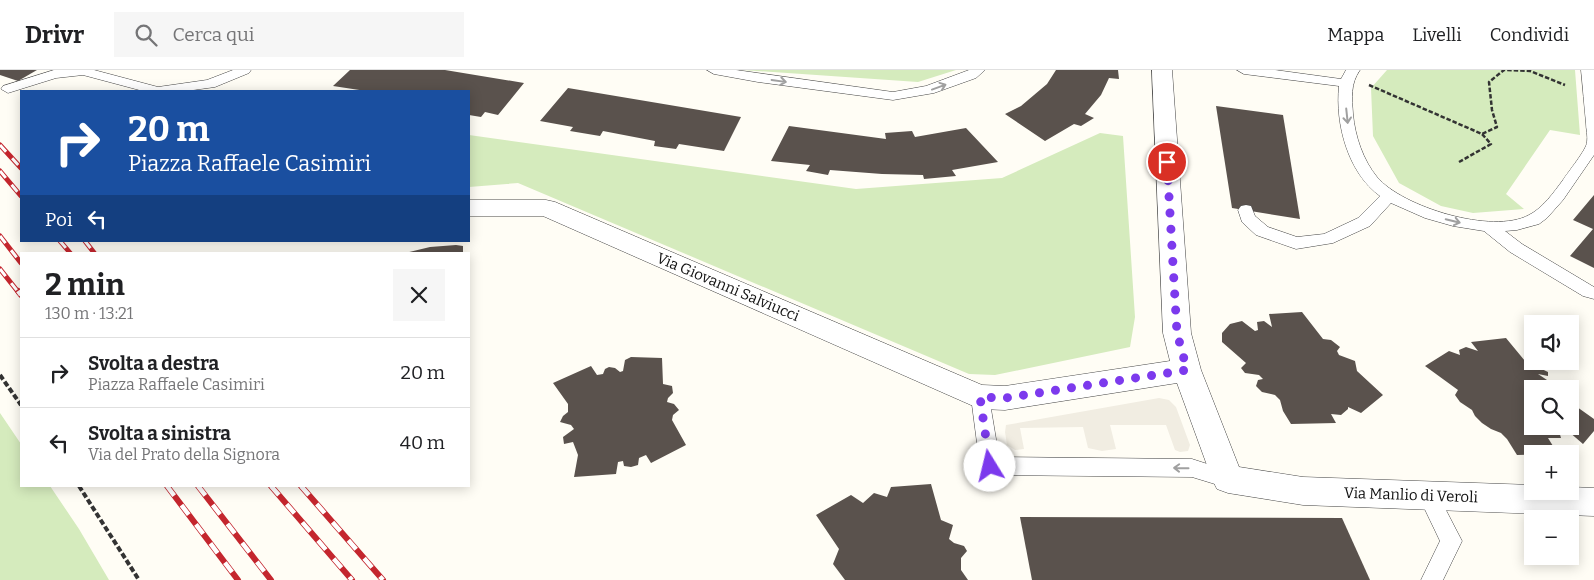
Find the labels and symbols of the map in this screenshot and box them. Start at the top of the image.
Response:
one-way arrow [771,77,787,87]
one-way arrow [931,82,947,91]
one-way arrow [1342,108,1352,124]
pin [1146,141,1188,183]
one-way arrow [1445,217,1461,226]
street label: Via Giovanni Salviucci [654,249,803,325]
position arrow [963,439,1015,491]
one-way arrow [1173,463,1190,473]
street label: Via Manlio di Veroli [1344,484,1479,506]

